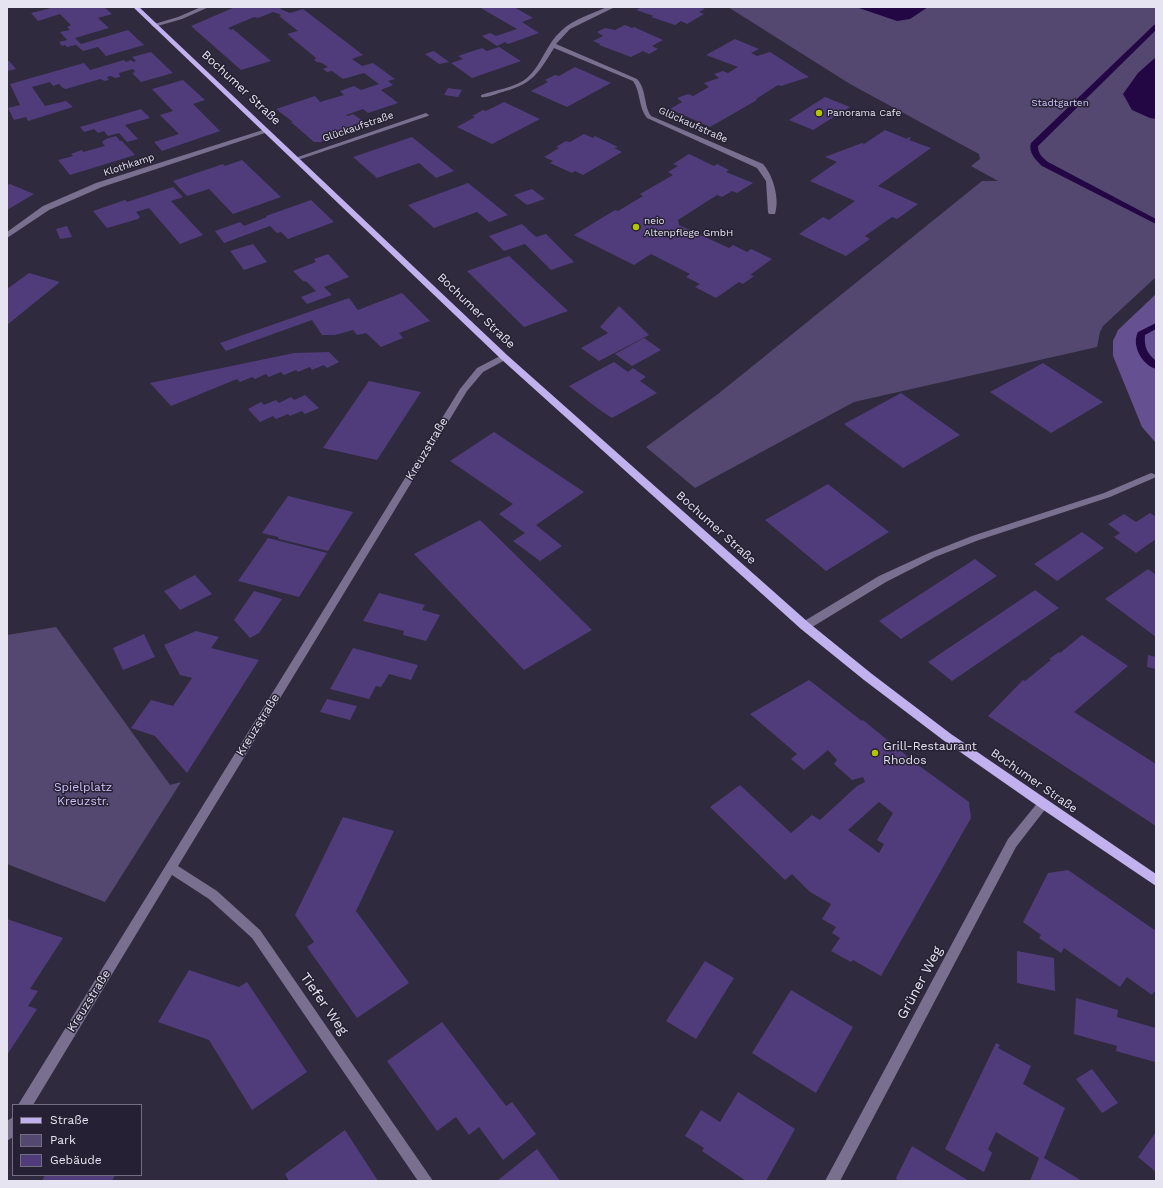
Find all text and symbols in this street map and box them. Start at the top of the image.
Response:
street label: Bochumer Straße [199,48,283,128]
park label: Stadtgarten [1031,97,1089,109]
street label: Glückaufstraße [657,104,729,146]
place label: Panorama Cafe [827,107,901,119]
marker: Panorama Cafe [814,108,824,118]
street label: Glückaufstraße [321,109,395,145]
street label: Klothkamp [102,151,156,179]
place label: neio Altenpflege GmbH [644,215,733,238]
marker: neio Altenpflege GmbH [631,222,641,232]
street label: Bochumer Straße [434,270,518,352]
street label: Kreuzstraße [403,415,451,483]
street label: Bochumer Straße [673,488,759,568]
street label: Kreuzstraße [233,691,283,759]
place label: Grill-Restaurant Rhodos [883,739,977,767]
street label: Bochumer Straße [988,746,1080,816]
marker: Grill-Restaurant Rhodos [870,748,880,758]
park label: Spielplatz Kreuzstr. [54,780,112,808]
street label: Grüner Weg [894,944,946,1022]
street label: Kreuzstraße [64,967,114,1035]
street label: Tiefer Weg [296,970,352,1038]
legend [12,1104,142,1176]
text: Straße [50,1113,89,1127]
text: Park [50,1133,76,1147]
text: Gebäude [50,1153,102,1167]

